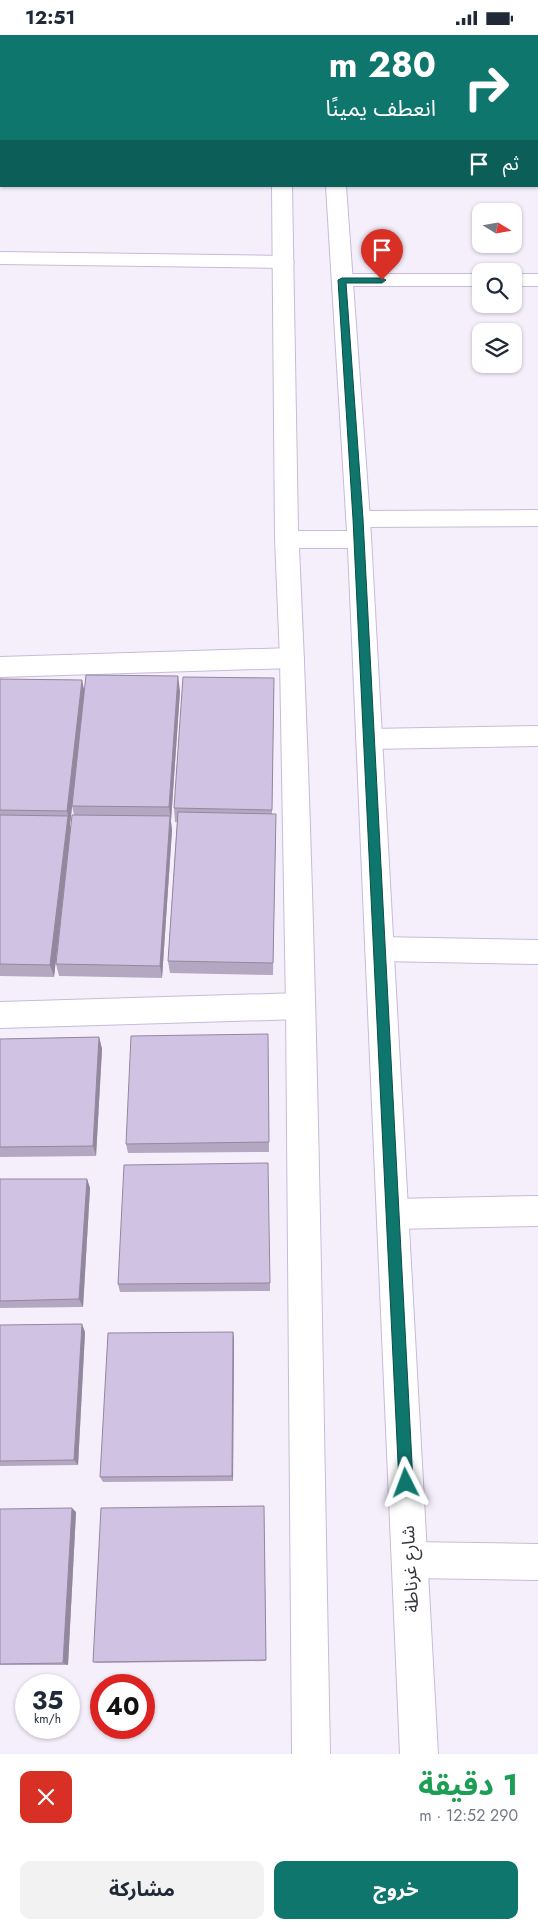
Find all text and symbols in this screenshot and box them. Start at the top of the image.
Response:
text: 12:51 [25,4,75,31]
text: 280 m [329,40,436,90]
icon: right [454,55,519,120]
text: انعطف يمينًا [326,92,436,124]
icon: arrive [465,150,493,178]
text: ثم [503,150,519,177]
north arrow [472,203,522,253]
map controls [472,203,522,373]
pin [361,229,403,280]
icon: arrive [368,236,396,264]
button: search [472,263,522,313]
button: layers [472,323,522,373]
position arrow [379,1456,431,1508]
street label: شارع غرناطة [395,1525,426,1613]
speed limit sign: 40 [90,1674,155,1739]
text: 35 [32,1682,63,1718]
text: km/h [34,1710,61,1728]
text: 1 دقيقة [418,1763,518,1806]
button: close [20,1771,72,1823]
text: 290 m · 12:52 [419,1804,518,1827]
button: مشاركة [20,1861,264,1919]
button: خروج [274,1861,518,1919]

